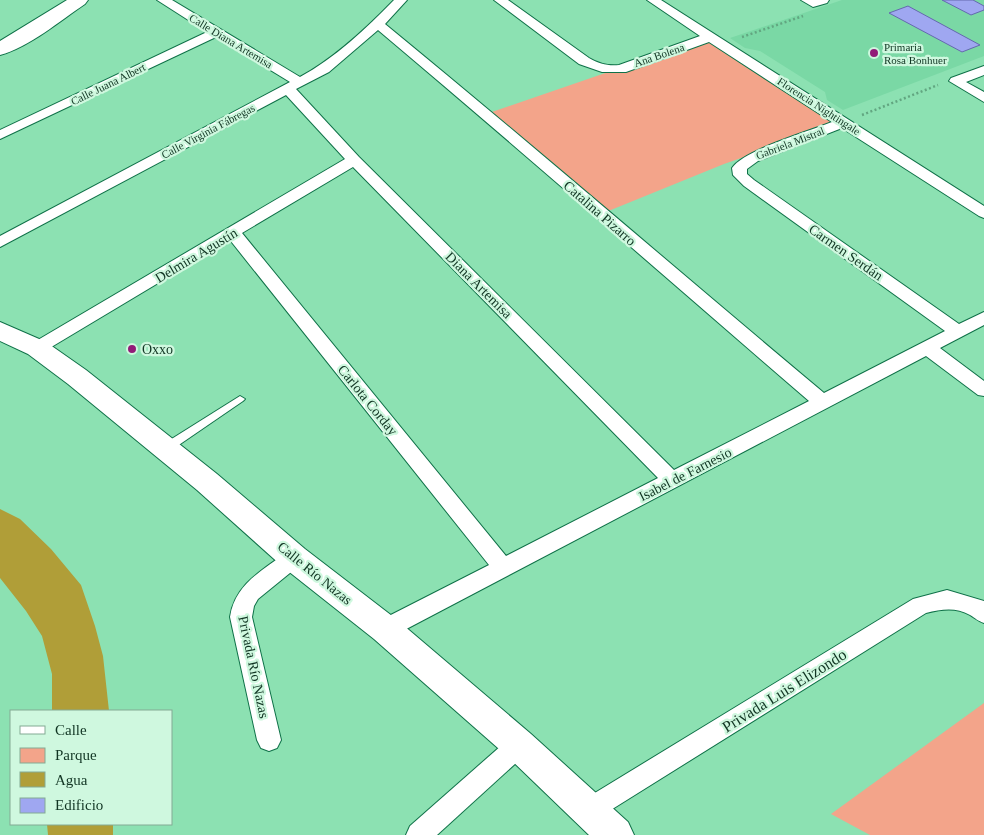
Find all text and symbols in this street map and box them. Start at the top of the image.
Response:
street label: Calle Diana Artemisa [187,11,275,71]
street label: Ana Bolena [632,41,686,69]
place label: Primaria Rosa Bonhuer [884,41,947,66]
marker: Primaria Rosa Bonhuer [868,47,880,59]
street label: Calle Juana Albert [69,61,147,107]
street label: Florencia Nightingale [775,75,863,137]
street label: Calle Virginia Fábregas [159,101,257,161]
street label: Gabriela Mistral [754,124,826,162]
street label: Catalina Pizarro [561,178,639,249]
street label: Carmen Serdán [806,221,886,283]
street label: Delmira Agustín [153,225,240,286]
street label: Diana Artemisa [442,249,515,322]
place label: Oxxo [142,342,173,357]
marker: Oxxo [126,343,138,355]
street label: Carlota Corday [335,362,400,438]
street label: Isabel de Farnesio [636,445,734,504]
street label: Calle Río Nazas [275,539,355,608]
street label: Privada Río Nazas [235,615,272,720]
street label: Privada Luis Elizondo [719,645,849,736]
legend [10,710,172,825]
text: Calle [55,722,87,738]
text: Parque [55,747,97,763]
text: Agua [55,772,88,788]
text: Edificio [55,797,103,813]

